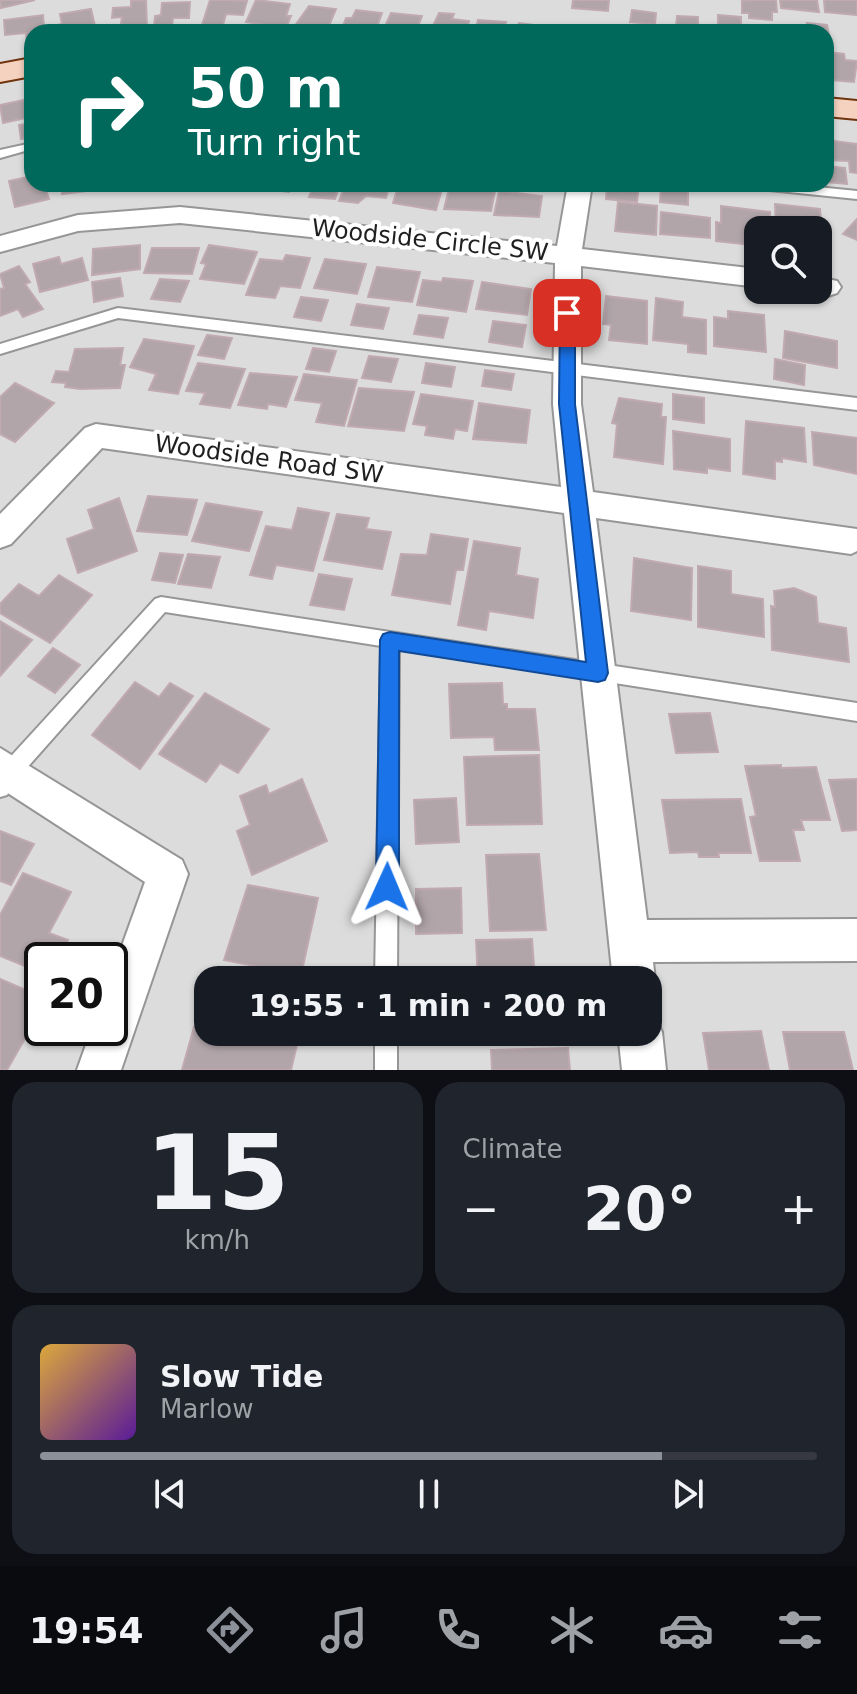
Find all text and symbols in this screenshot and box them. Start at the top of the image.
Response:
text: 50 m [188,55,344,120]
icon: right [56,56,160,160]
text: Turn right [188,122,360,163]
street label: Woodside Circle SW [310,214,550,266]
map controls [744,216,832,304]
button: search [744,216,832,304]
pin [533,279,601,347]
icon: arrive [545,291,589,335]
street label: Woodside Road SW [153,429,385,489]
position arrow [345,845,429,929]
speed limit sign: 20 [24,942,128,1046]
text: 19:55 · 1 min · 200 m [249,988,607,1023]
text: 15 [145,1112,290,1234]
text: Climate [463,1134,563,1164]
text: 20° [583,1174,697,1244]
text: − [463,1183,499,1234]
text: + [780,1183,817,1234]
text: km/h [184,1225,250,1255]
text: Slow Tide [160,1359,323,1394]
text: Marlow [160,1394,253,1424]
icon: previous [148,1472,192,1516]
icon: pause [407,1472,451,1516]
icon: next [666,1472,710,1516]
icon: directions [202,1602,258,1658]
icon: music [316,1602,372,1658]
icon: phone [430,1602,486,1658]
icon: climate [544,1602,600,1658]
icon: car [658,1602,714,1658]
icon: filters [772,1602,828,1658]
text: 19:54 [29,1610,144,1651]

